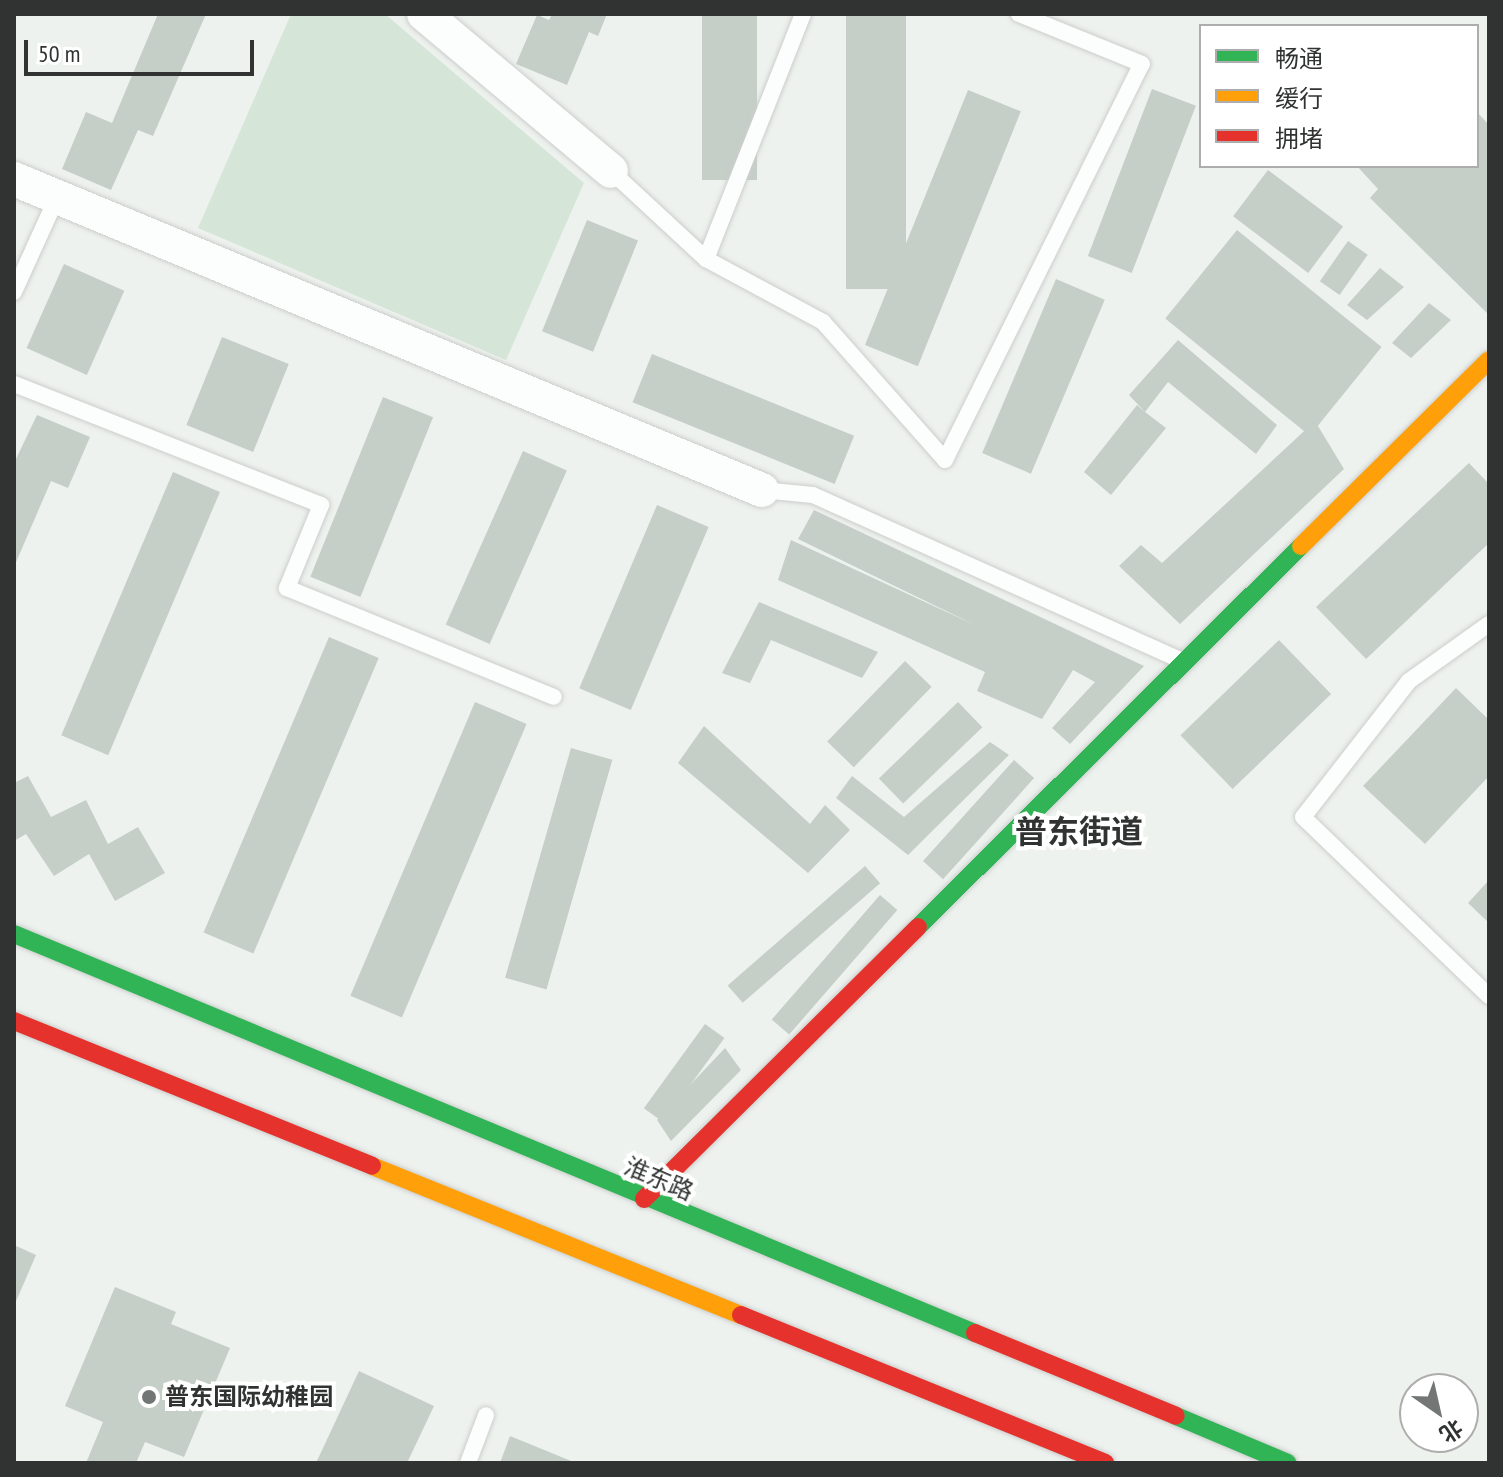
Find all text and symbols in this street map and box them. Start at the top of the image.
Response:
scale bar [28,24,258,74]
legend [1199,24,1479,168]
text: 50 m [38,38,80,69]
text: 畅通 [1275,43,1323,74]
text: 缓行 [1275,83,1323,114]
text: 拥堵 [1275,123,1323,154]
district label: 普东街道 [1015,812,1143,850]
street label: 淮东路 [620,1152,698,1206]
north arrow [1399,1373,1479,1453]
place label: 普东国际幼稚园 [165,1383,333,1411]
marker: 普东国际幼稚园 [140,1388,158,1406]
text: 北 [1434,1413,1468,1449]

